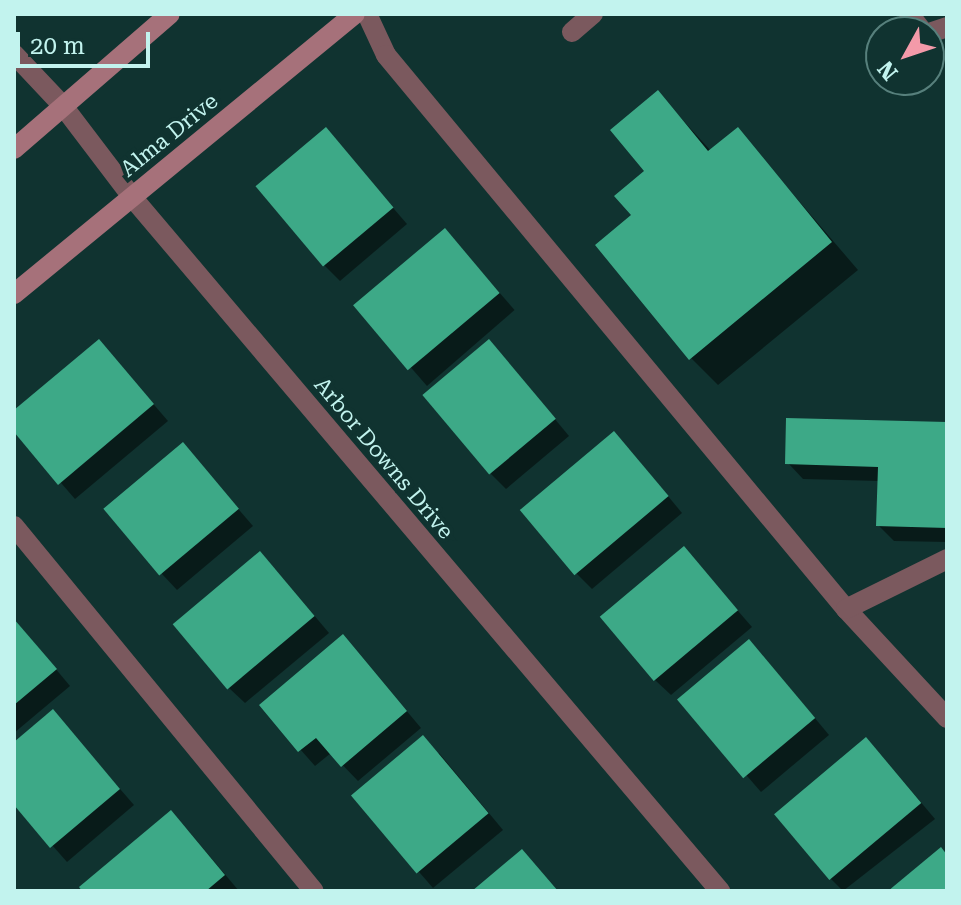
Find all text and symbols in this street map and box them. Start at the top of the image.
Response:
scale bar [20,16,154,66]
north arrow [865,16,945,96]
text: 20 m [30,32,85,60]
text: N [873,56,903,85]
street label: Alma Drive [115,88,223,182]
street label: Arbor Downs Drive [309,372,459,544]

